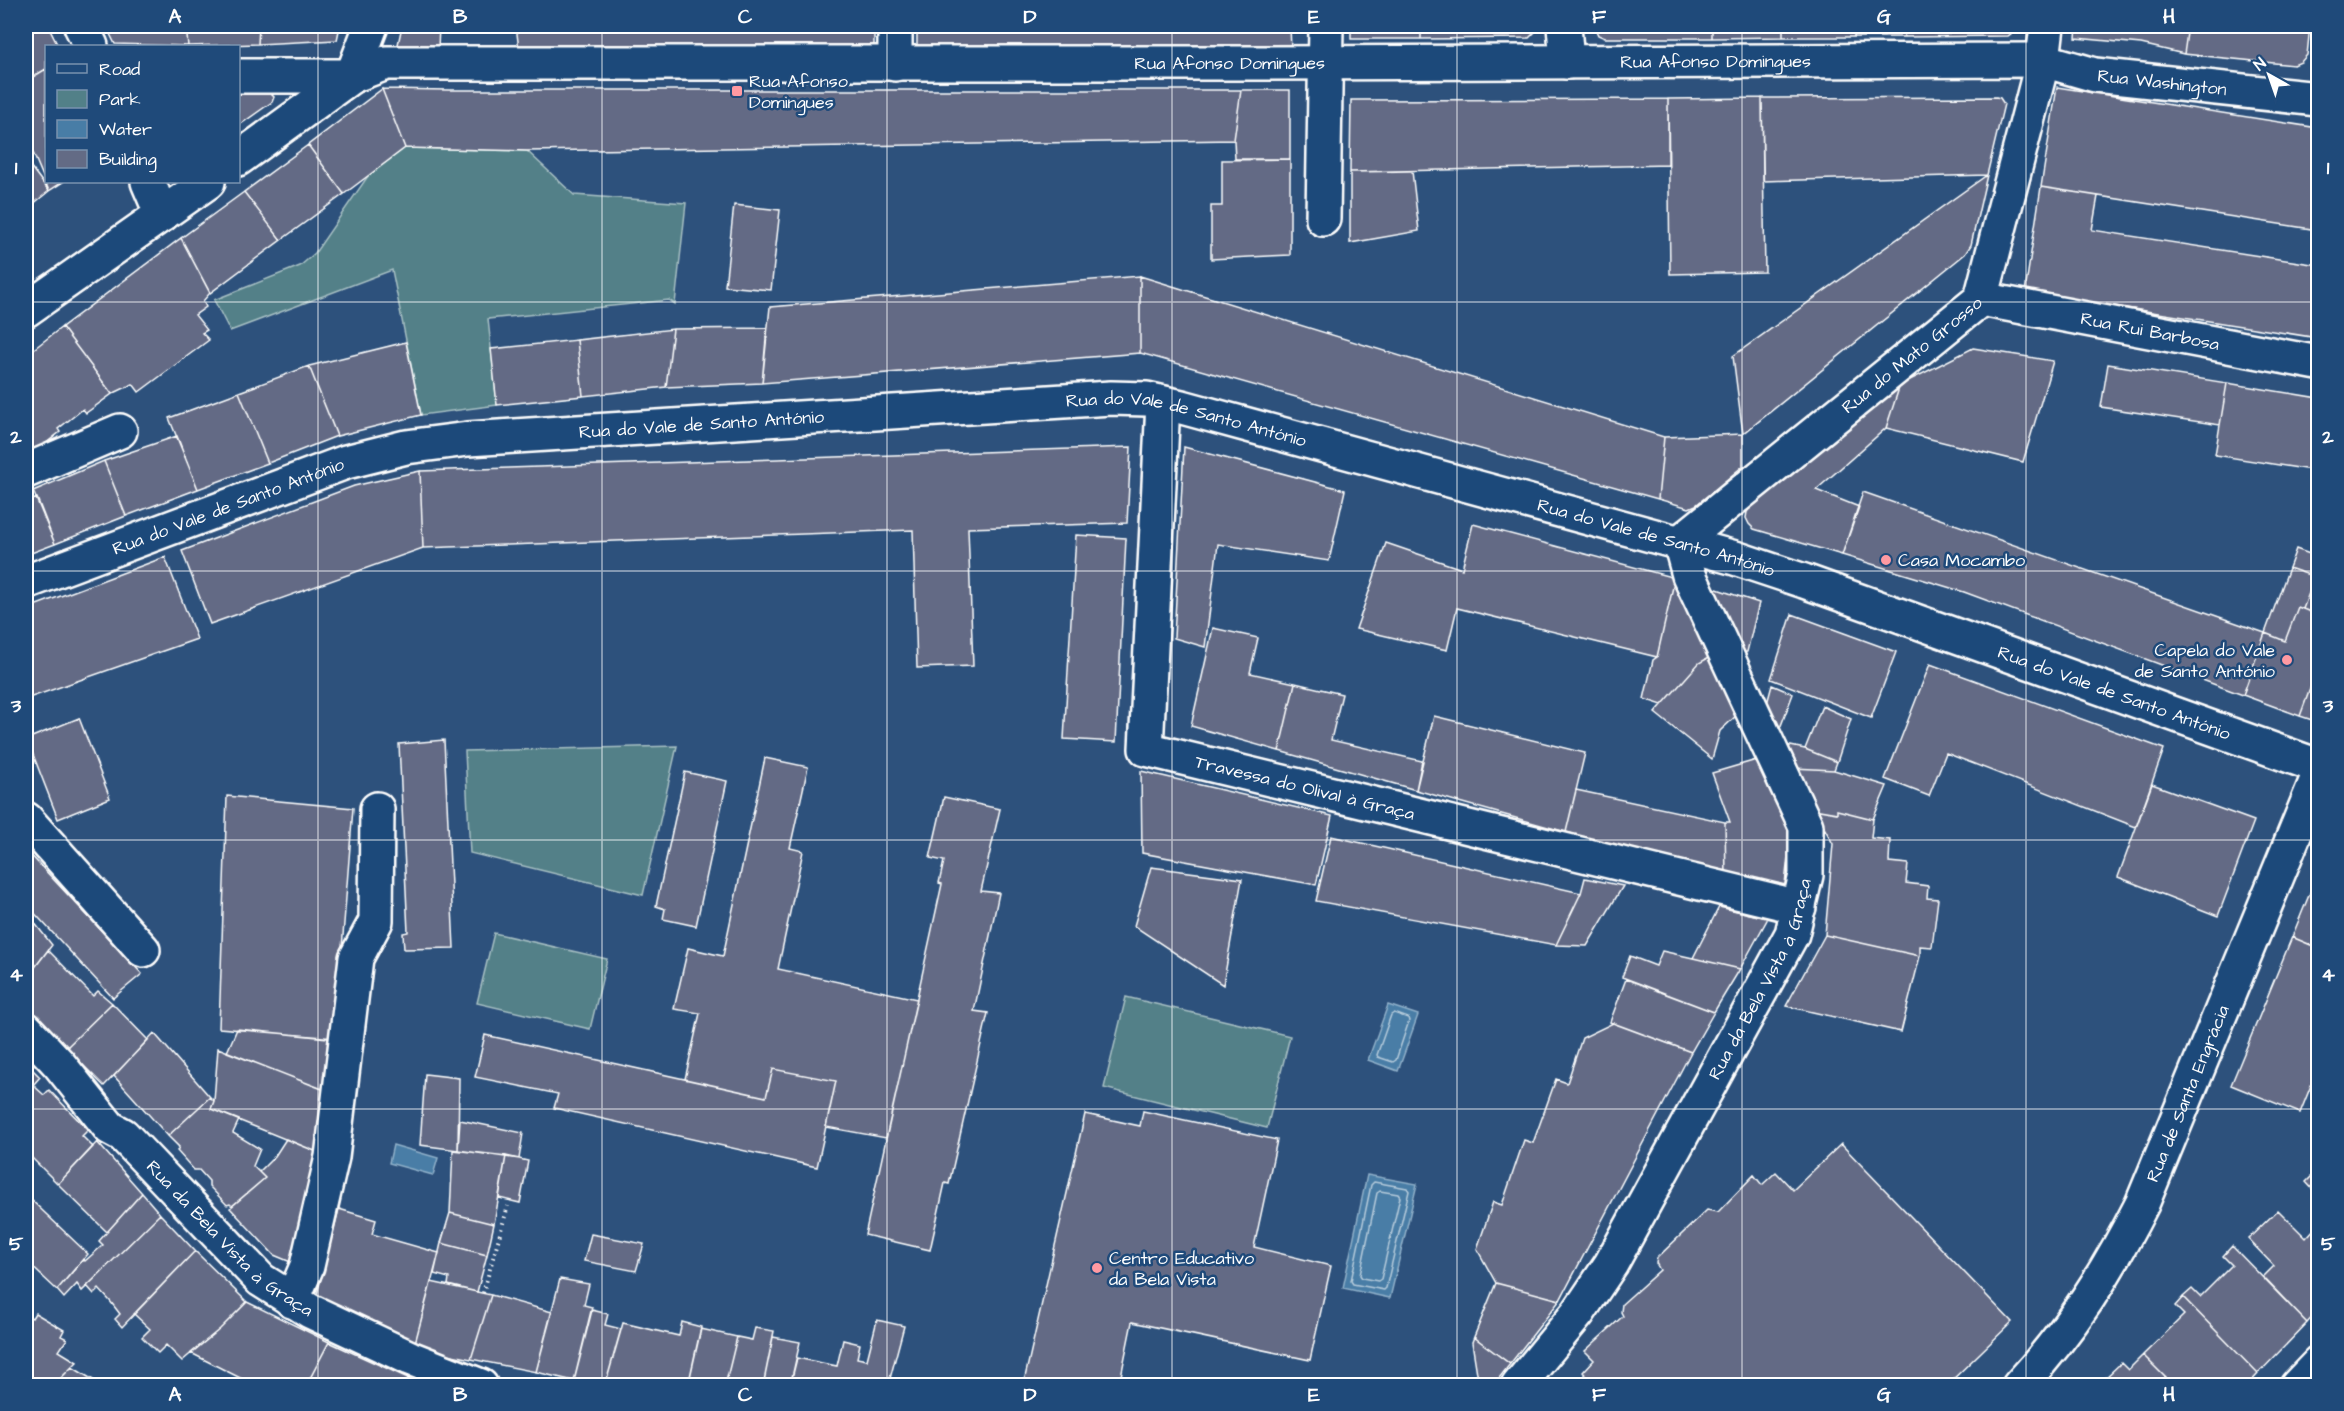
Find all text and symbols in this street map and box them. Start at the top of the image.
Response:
text: A [169,3,182,31]
text: B [453,3,468,31]
text: C [738,3,753,31]
text: D [1024,3,1037,31]
text: E [1308,3,1320,31]
text: F [1592,3,1607,31]
text: G [1877,3,1891,31]
text: H [2163,3,2175,31]
legend [45,45,240,183]
north arrow [2239,45,2299,105]
street label: Rua Afonso Domingues [1620,48,1811,75]
street label: Rua Afonso Domingues [1134,50,1325,76]
text: N [2249,53,2271,76]
text: Road [99,57,140,82]
street label: Rua Washington [2096,63,2228,102]
place label: Rua Afonso Domingues [749,69,848,116]
marker: Rua Afonso Domingues [730,84,744,98]
text: Park [99,87,141,112]
text: Water [99,117,152,142]
text: Building [99,147,157,173]
text: 1 [15,154,18,182]
text: 1 [2327,154,2330,182]
street label: Rua do Mato Grosso [1836,290,1988,419]
street label: Rua Rui Barbosa [2079,306,2221,356]
street label: Rua do Vale de Santo António [1065,385,1309,453]
street label: Rua do Vale de Santo António [578,404,825,444]
text: 2 [9,423,22,451]
text: 2 [2321,423,2334,451]
street label: Rua do Vale de Santo António [109,451,348,561]
street label: Rua do Vale de Santo António [1535,492,1778,583]
place label: Casa Mocambo [1898,548,2025,573]
marker: Casa Mocambo [1879,553,1893,567]
place label: Capela do Vale de Santo António [2135,638,2275,684]
street label: Rua do Vale de Santo António [1994,639,2234,746]
marker: Capela do Vale de Santo António [2280,653,2294,667]
text: 3 [10,692,22,720]
text: 3 [2322,692,2334,720]
street label: Travessa do Olival à Graça [1193,749,1417,826]
street label: Rua da Bela Vista à Graça [1702,876,1817,1084]
text: 4 [9,961,23,989]
text: 4 [2321,961,2335,989]
street label: Rua de Santa Engrácia [2140,1001,2235,1186]
street label: Rua da Bela Vista à Graça [141,1154,318,1322]
text: 5 [9,1230,24,1258]
text: 5 [2321,1230,2336,1258]
place label: Centro Educativo da Bela Vista [1109,1246,1254,1292]
marker: Centro Educativo da Bela Vista [1090,1261,1104,1275]
text: A [169,1381,182,1409]
text: B [453,1381,468,1409]
text: C [738,1381,753,1409]
text: D [1024,1381,1037,1409]
text: E [1308,1381,1320,1409]
text: F [1592,1381,1607,1409]
text: G [1877,1381,1891,1409]
text: H [2163,1381,2175,1409]

